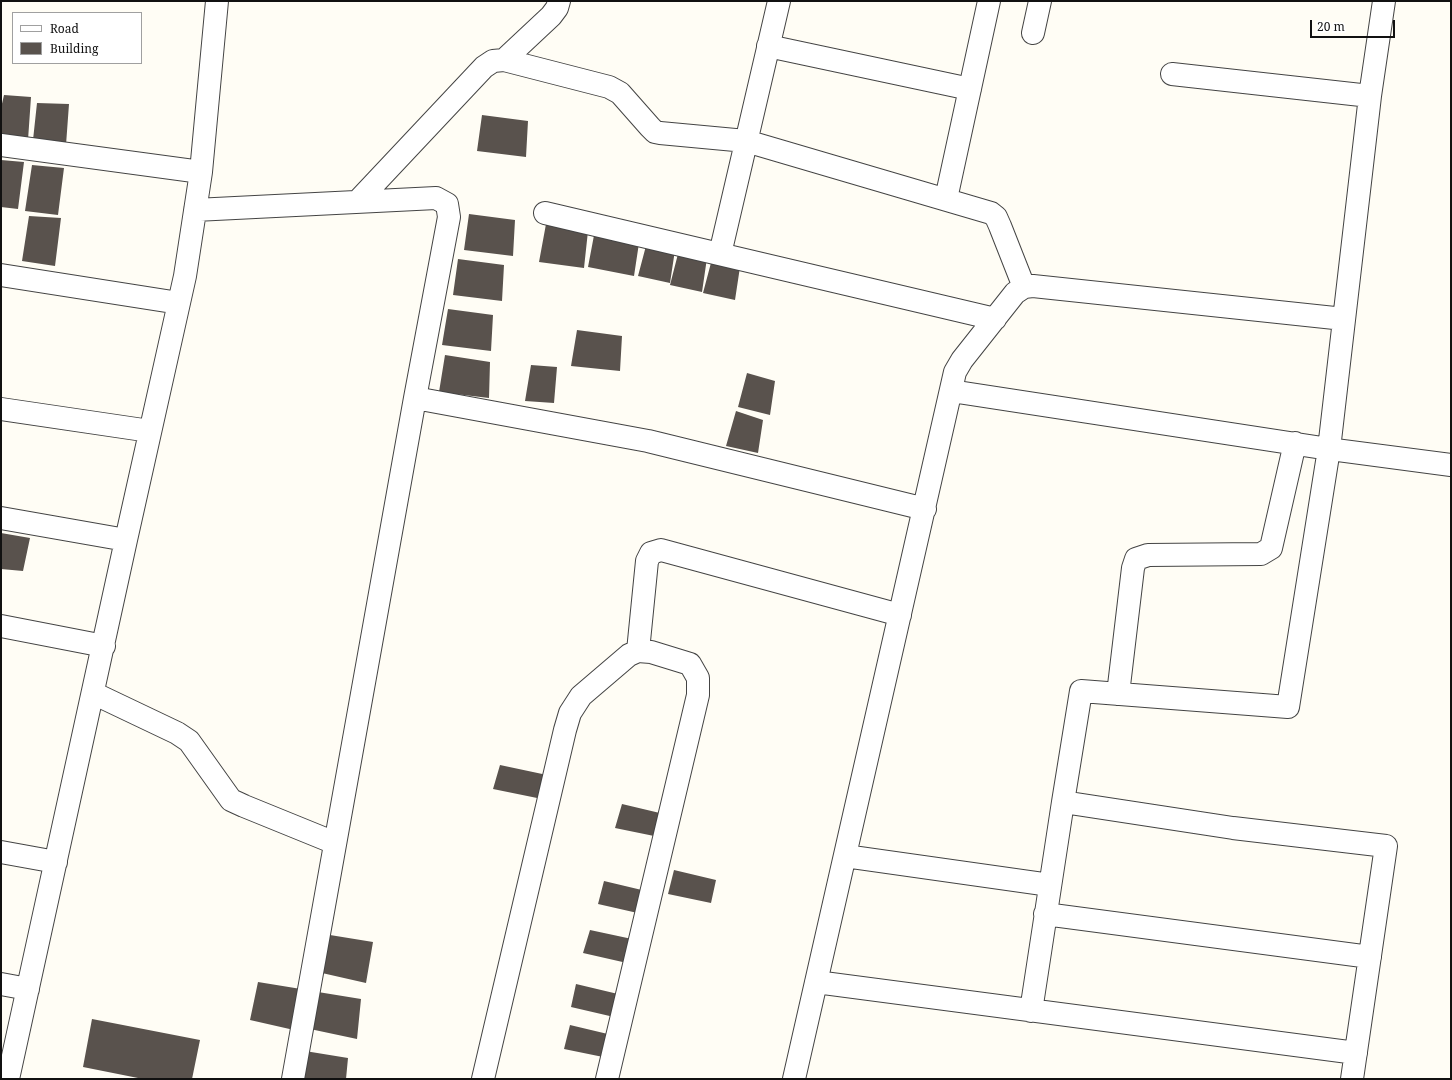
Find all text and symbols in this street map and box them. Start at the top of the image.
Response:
legend [12,12,142,64]
scale bar [1312,12,1397,38]
text: 20 m [1317,18,1345,35]
text: Road [50,20,79,37]
text: Building [50,40,98,57]

